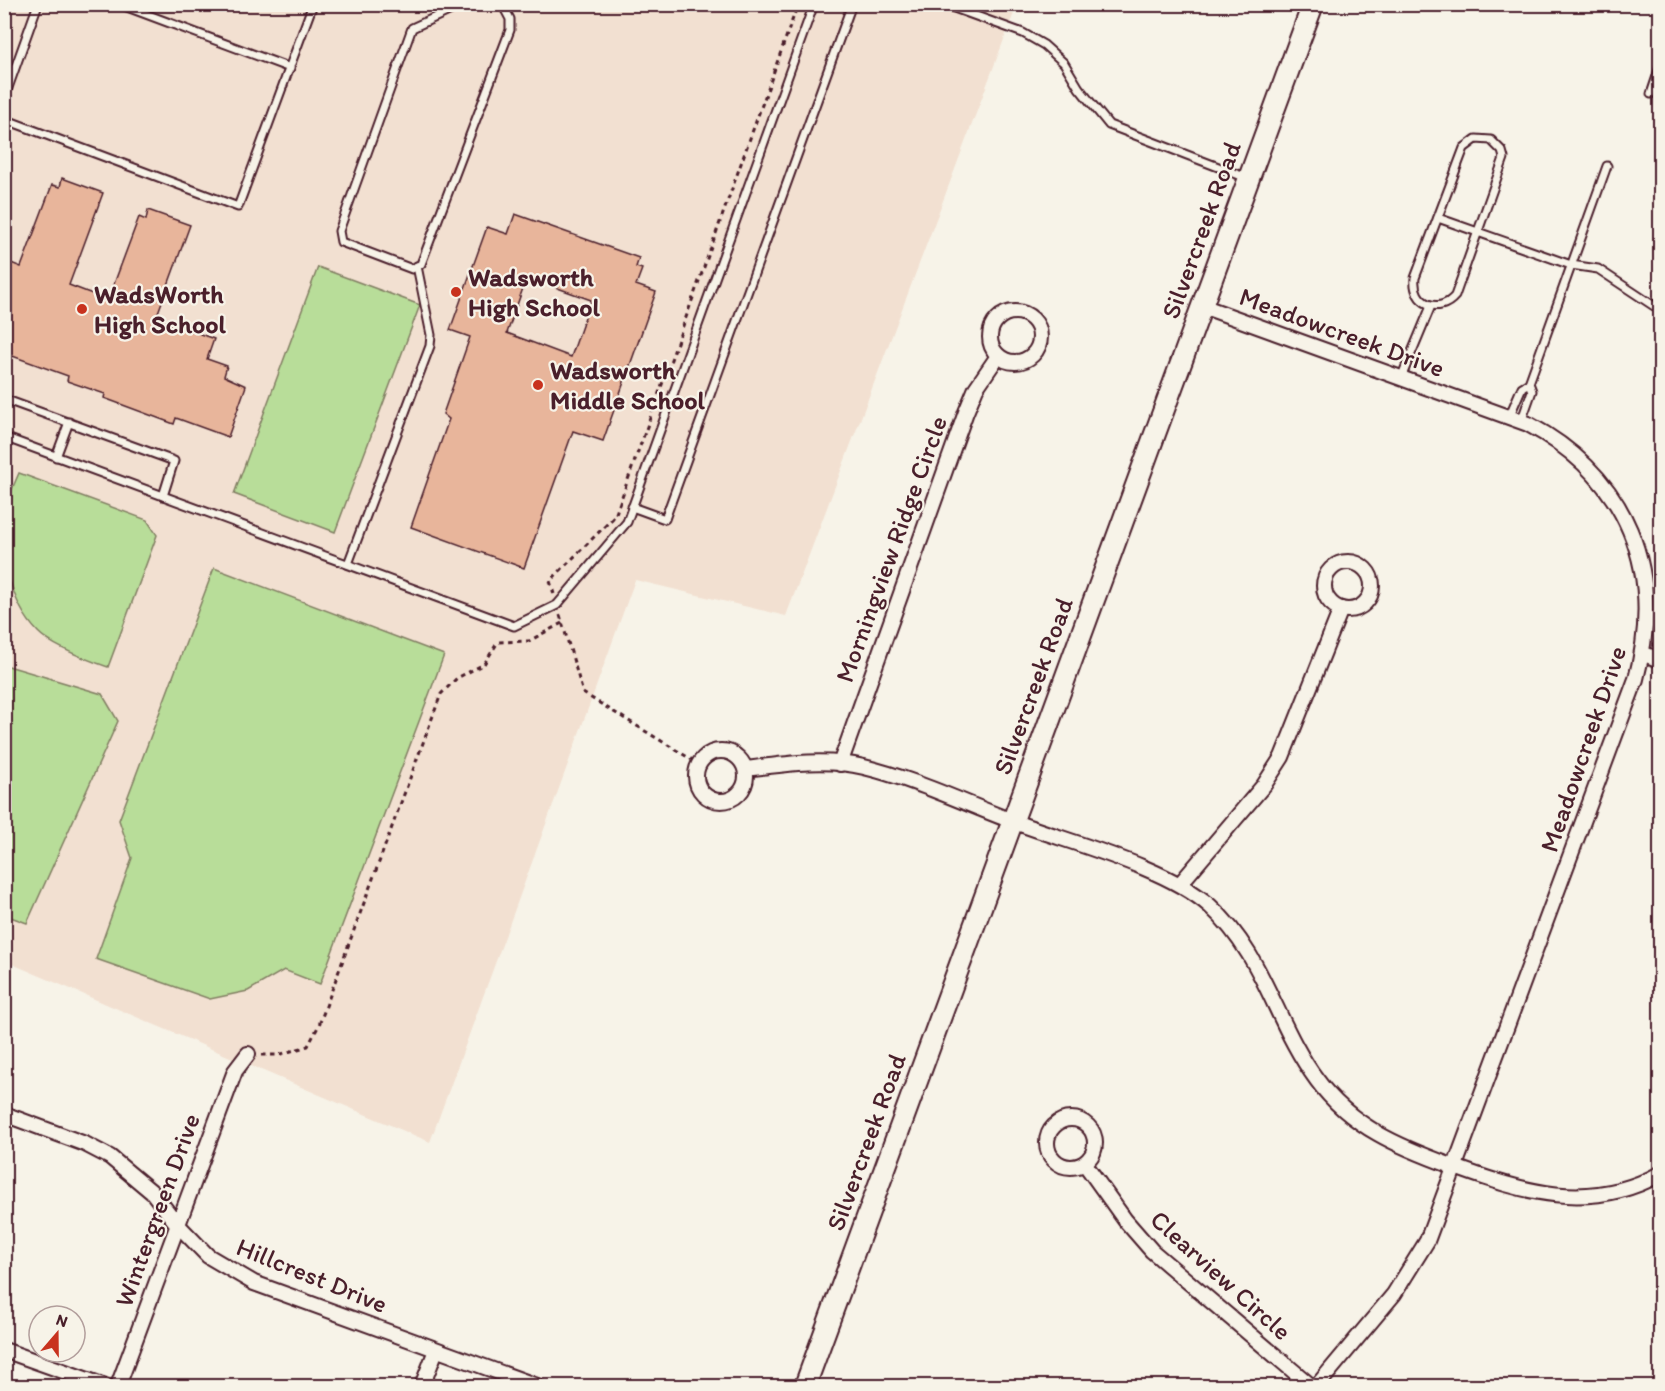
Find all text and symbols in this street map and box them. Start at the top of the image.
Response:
street label: Silvercreek Road [1154,136,1248,323]
place label: Wadsworth High School [468,261,600,323]
place label: WadsWorth High School [94,278,226,340]
street label: Meadowcreek Drive [1235,280,1449,384]
marker: Wadsworth High School [449,285,463,299]
marker: WadsWorth High School [75,302,89,316]
place label: Wadsworth Middle School [550,354,706,416]
marker: Wadsworth Middle School [531,378,545,392]
street label: Morningview Ridge Circle [828,411,954,687]
street label: Silvercreek Road [986,592,1080,779]
street label: Meadowcreek Drive [1533,642,1633,856]
street label: Silvercreek Road [819,1048,913,1235]
street label: Wintergreen Drive [107,1109,207,1311]
street label: Clearview Circle [1144,1203,1298,1347]
street label: Hillcrest Drive [232,1230,392,1320]
north arrow [27,1304,87,1364]
text: N [54,1310,70,1331]

